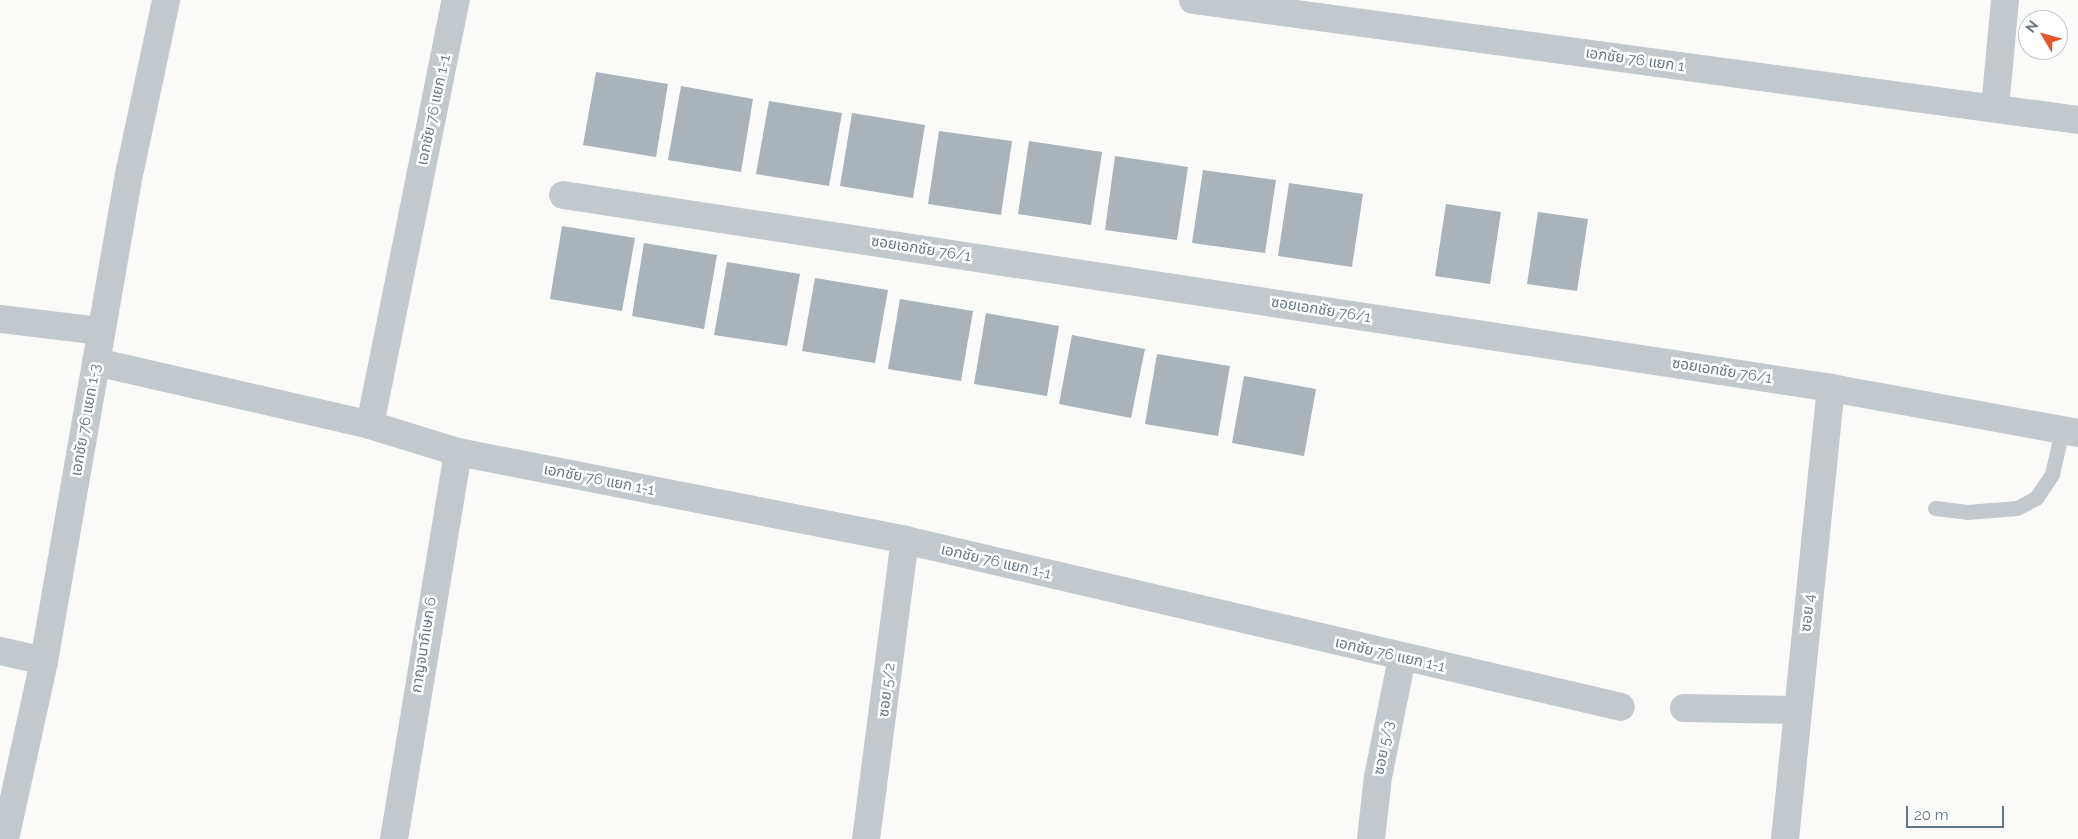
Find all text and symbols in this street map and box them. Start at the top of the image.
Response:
north arrow [2018,10,2068,60]
text: N [2022,17,2041,36]
street label: เอกชัย 76 แยก 1 [1584,44,1686,76]
street label: เอกชัย 76 แยก 1-1 [414,53,454,167]
street label: ซอยเอกชัย 76/1 [870,232,972,266]
street label: ซอยเอกชัย 76/1 [1270,293,1372,327]
street label: ซอยเอกชัย 76/1 [1671,354,1773,388]
street label: เอกชัย 76 แยก 1-3 [67,362,105,478]
street label: เอกชัย 76 แยก 1-1 [542,460,656,500]
street label: เอกชัย 76 แยก 1-1 [939,541,1053,583]
street label: ซอย 4 [1797,593,1819,633]
street label: กาญจนาภิเษก 6 [408,596,440,694]
street label: เอกชัย 76 แยก 1-1 [1333,634,1447,676]
street label: ซอย 5/2 [875,662,899,718]
street label: ซอย 5/3 [1370,720,1398,776]
scale bar [1908,796,2006,828]
text: 20 m [1914,806,1949,824]

